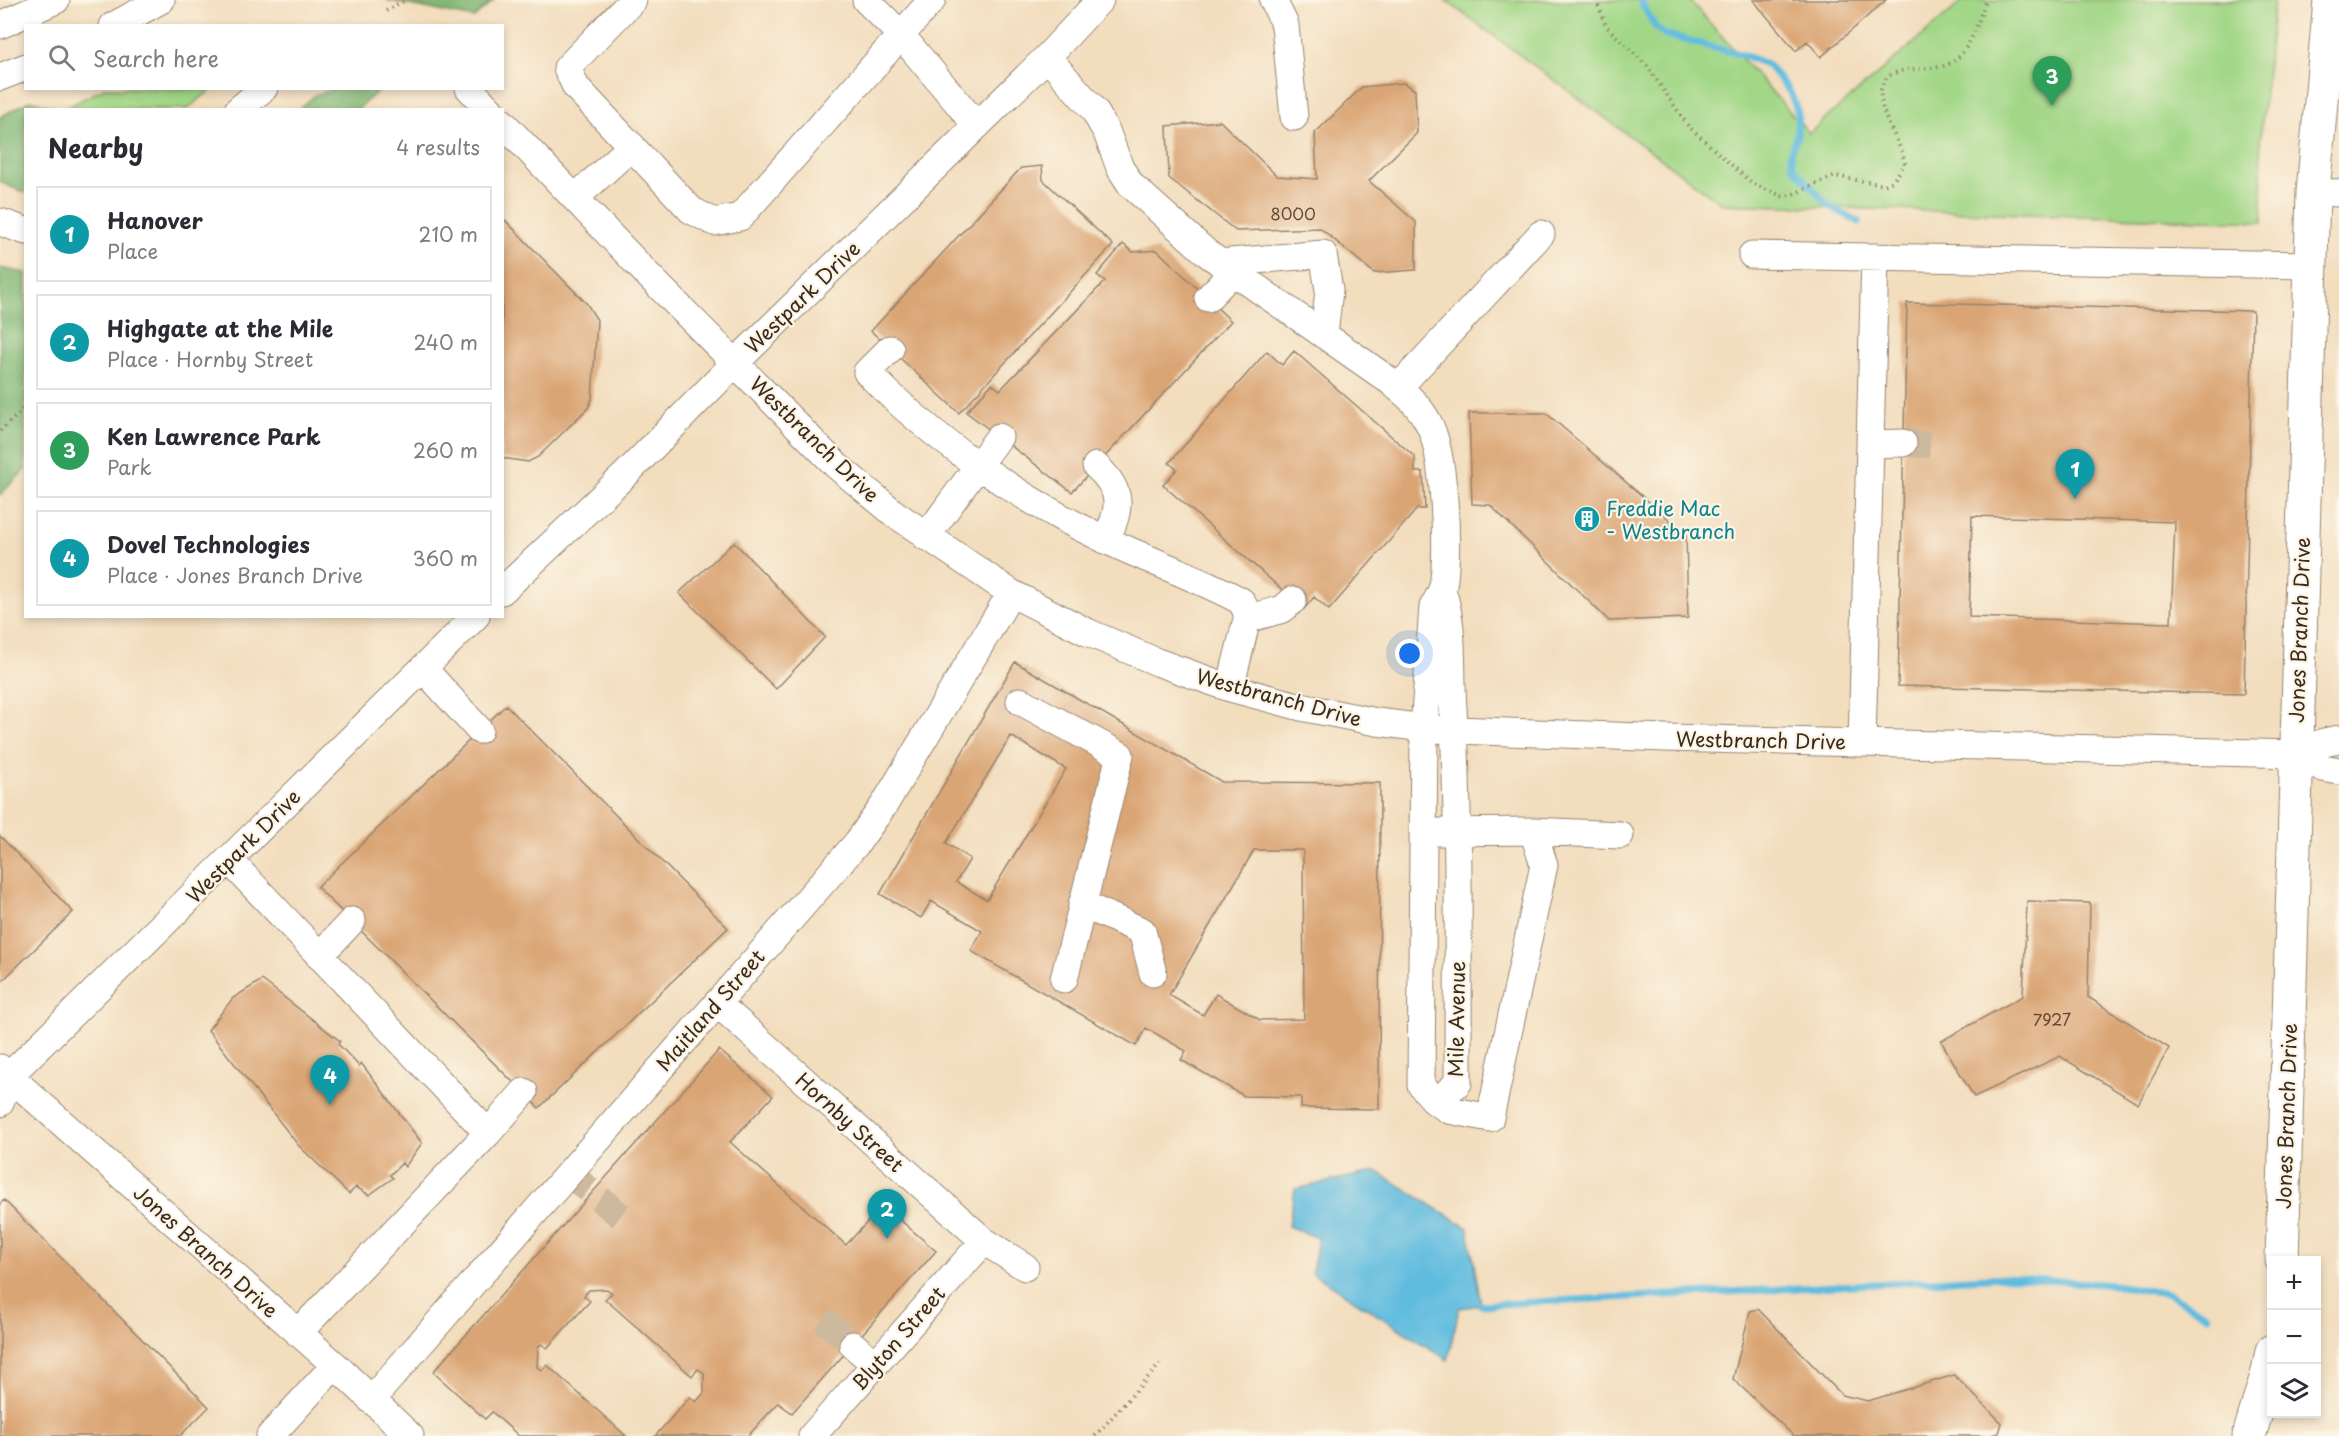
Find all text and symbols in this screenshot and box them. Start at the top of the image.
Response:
search box [24,24,504,90]
icon: search [45,41,78,74]
text: Search here [93,41,219,74]
pin: 3 [2032,57,2072,106]
text: Nearby [48,128,143,167]
text: 4 results [396,132,480,162]
house number: 8000 [1270,201,1316,225]
text: Hanover [107,203,203,236]
text: 1 [65,219,74,249]
text: 210 m [419,219,478,249]
street label: Westpark Drive [737,234,867,360]
text: Place [107,236,158,266]
text: Highgate at the Mile [107,311,333,344]
text: 2 [62,327,77,357]
text: 240 m [413,327,478,357]
text: Place · Hornby Street [107,344,313,374]
street label: Westbranch Drive [743,369,887,509]
text: Ken Lawrence Park [107,419,321,452]
text: 3 [63,435,76,465]
text: 260 m [413,435,478,465]
pin: 1 [2056,450,2094,499]
text: Park [107,452,152,482]
place label: Freddie Mac - Westbranch [1606,493,1735,546]
building icon: Freddie Mac - Westbranch [1572,504,1602,534]
text: Dovel Technologies [107,527,310,560]
street label: Jones Branch Drive [2281,536,2317,723]
text: 4 [63,543,76,573]
text: 360 m [412,543,478,573]
text: Place · Jones Branch Drive [107,560,363,590]
your location [1395,639,1424,668]
street label: Westbranch Drive [1193,660,1365,734]
street label: Westbranch Drive [1676,724,1846,756]
street label: Westpark Drive [179,782,307,910]
street label: Maitland Street [649,943,771,1077]
street label: Mile Avenue [1440,961,1472,1077]
house number: 7927 [2033,1007,2071,1031]
street label: Jones Branch Drive [2268,1022,2304,1209]
pin: 4 [310,1056,350,1105]
street label: Hornby Street [789,1065,911,1179]
street label: Jones Branch Drive [127,1178,285,1324]
pin: 2 [868,1190,906,1239]
map controls [2267,1256,2321,1418]
button: + [2267,1256,2321,1310]
street label: Blyton Street [844,1279,952,1397]
button: − [2267,1310,2321,1364]
button: layers [2267,1364,2321,1418]

